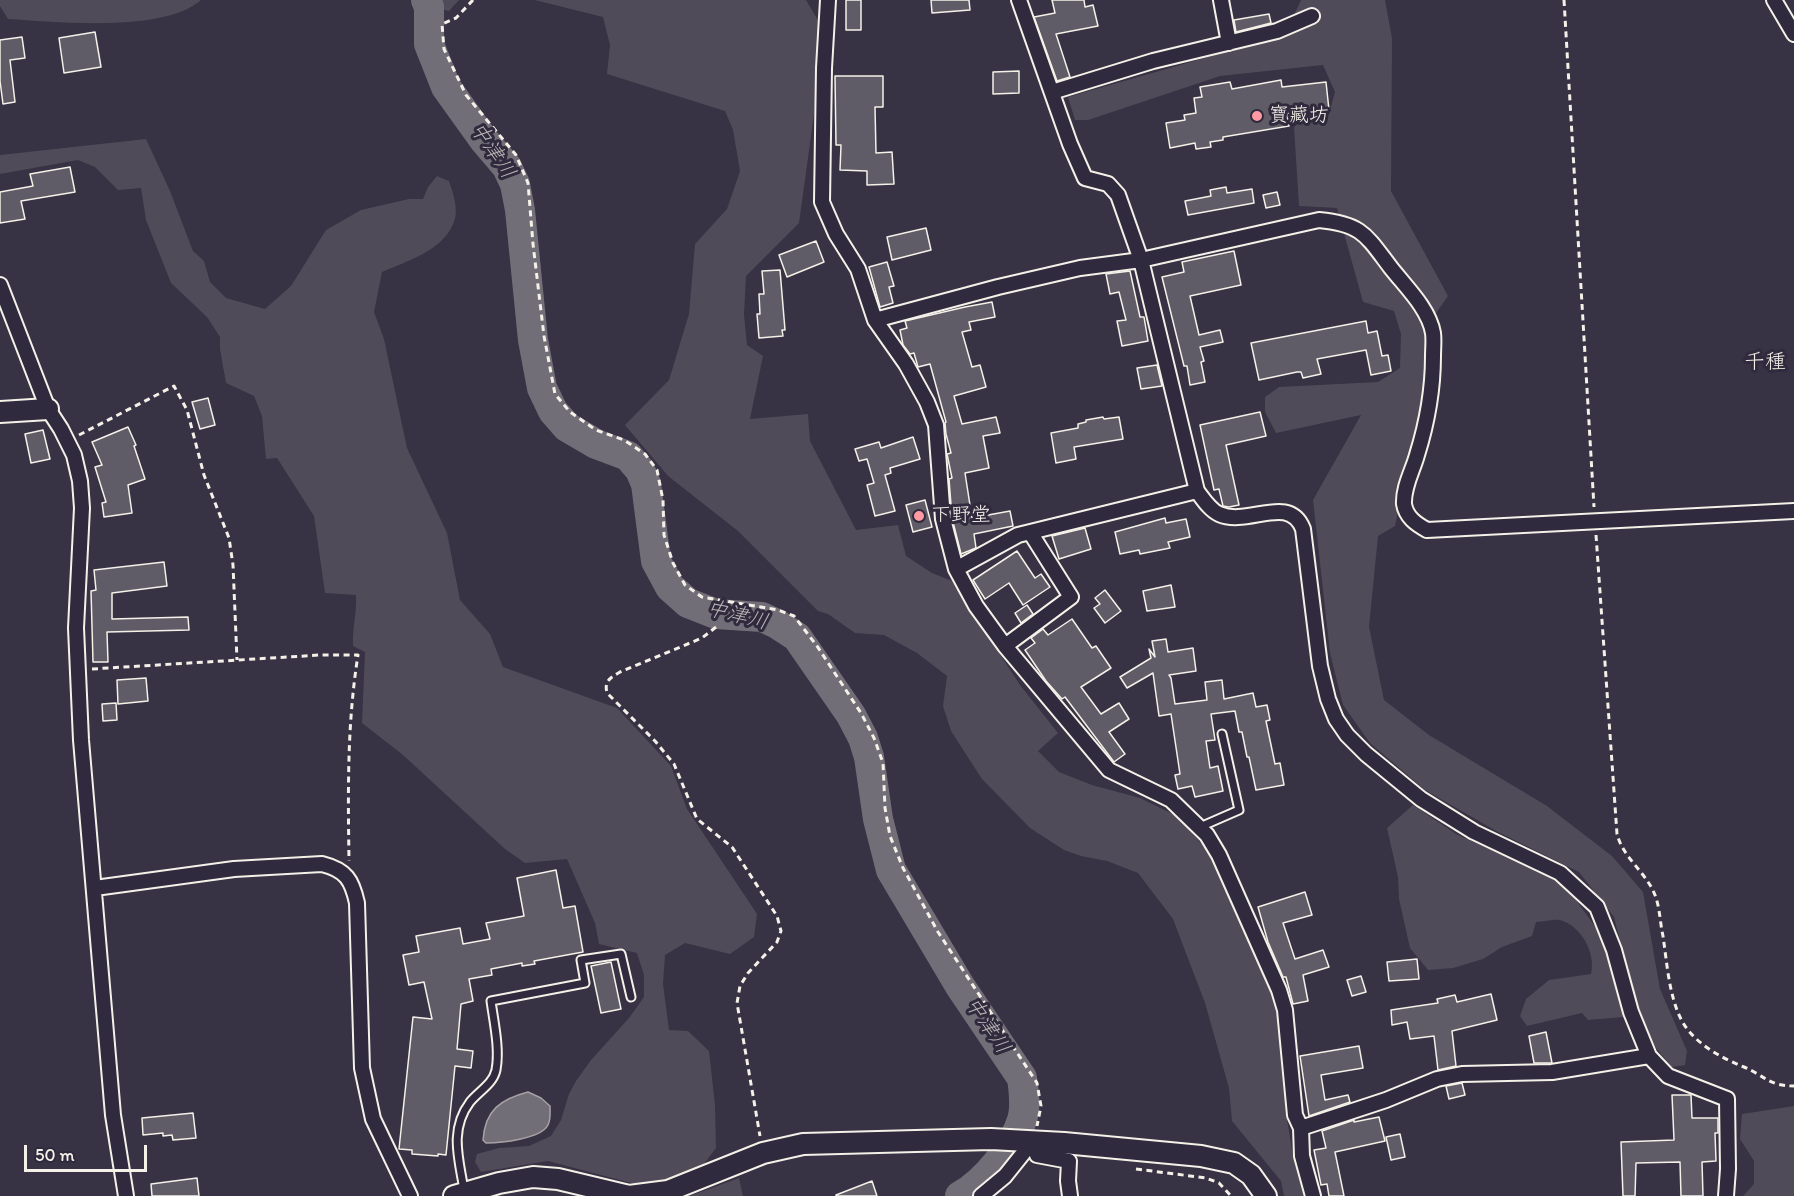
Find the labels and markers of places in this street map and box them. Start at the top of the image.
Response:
place label: 寶藏坊 [1269,104,1329,128]
marker: 寶藏坊 [1250,109,1264,123]
place label: 下野堂 [931,504,991,528]
marker: 下野堂 [912,509,926,523]

